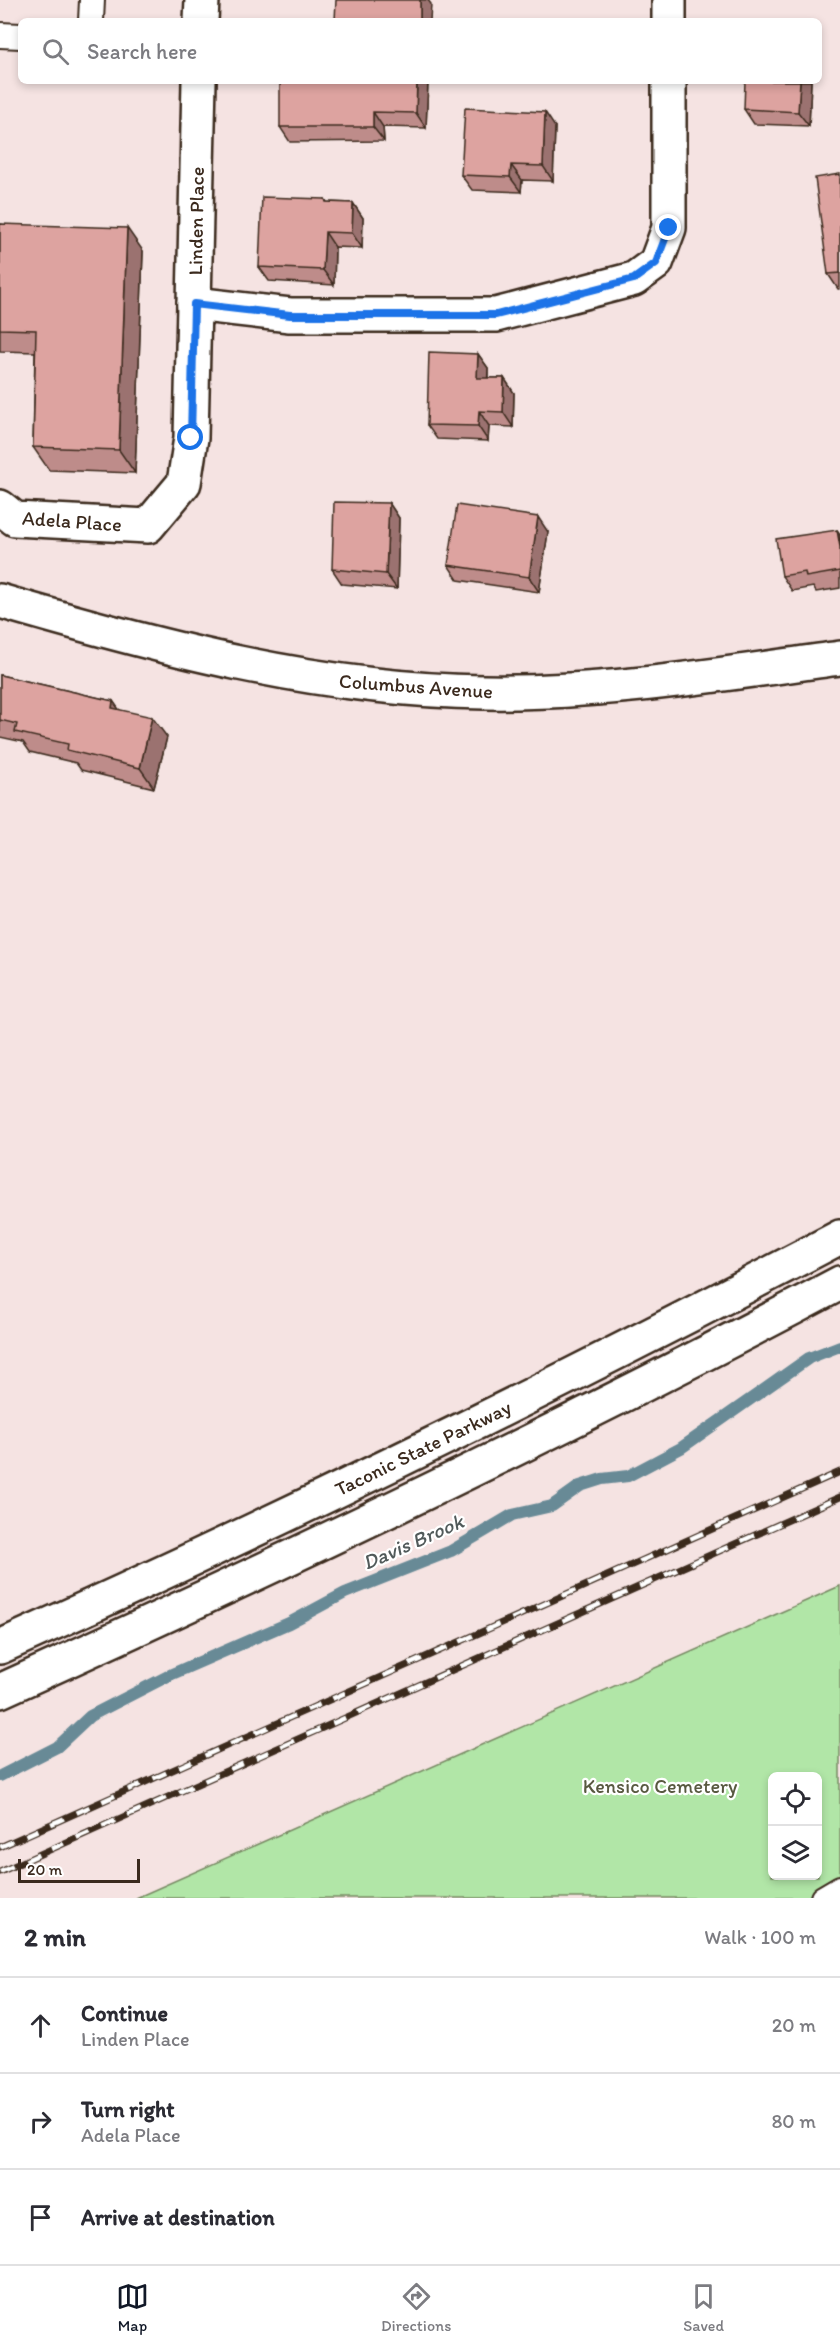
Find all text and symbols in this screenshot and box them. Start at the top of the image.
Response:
search box [18,18,822,84]
icon: search [39,35,72,68]
text: Search here [87,38,197,65]
street label: Linden Place [183,166,209,276]
route end [655,214,681,240]
route start [177,424,203,450]
street label: Adela Place [21,506,123,536]
street label: Columbus Avenue [338,669,494,703]
street label: Taconic State Parkway [331,1395,516,1501]
water label: Davis Brook [358,1508,468,1575]
map controls [768,1772,822,1880]
button: locate [768,1772,822,1826]
park label: Kensico Cemetery [583,1774,738,1798]
button: layers [768,1826,822,1880]
scale bar [18,1856,140,1884]
text: 20 m [27,1860,62,1879]
text: 2 min [24,1921,86,1953]
text: Walk · 100 m [704,1925,816,1949]
text: Continue [81,2000,168,2027]
icon: ahead [24,2009,57,2042]
text: 20 m [772,2013,816,2037]
text: Linden Place [81,2027,190,2051]
text: Turn right [81,2096,175,2123]
icon: right [24,2105,57,2138]
text: 80 m [771,2109,816,2133]
text: Adela Place [81,2123,181,2147]
icon: arrive [24,2201,57,2234]
text: Arrive at destination [81,2204,275,2231]
tab: Map [116,2280,149,2335]
tab: Directions [381,2280,451,2335]
tab: Saved [683,2280,724,2335]

